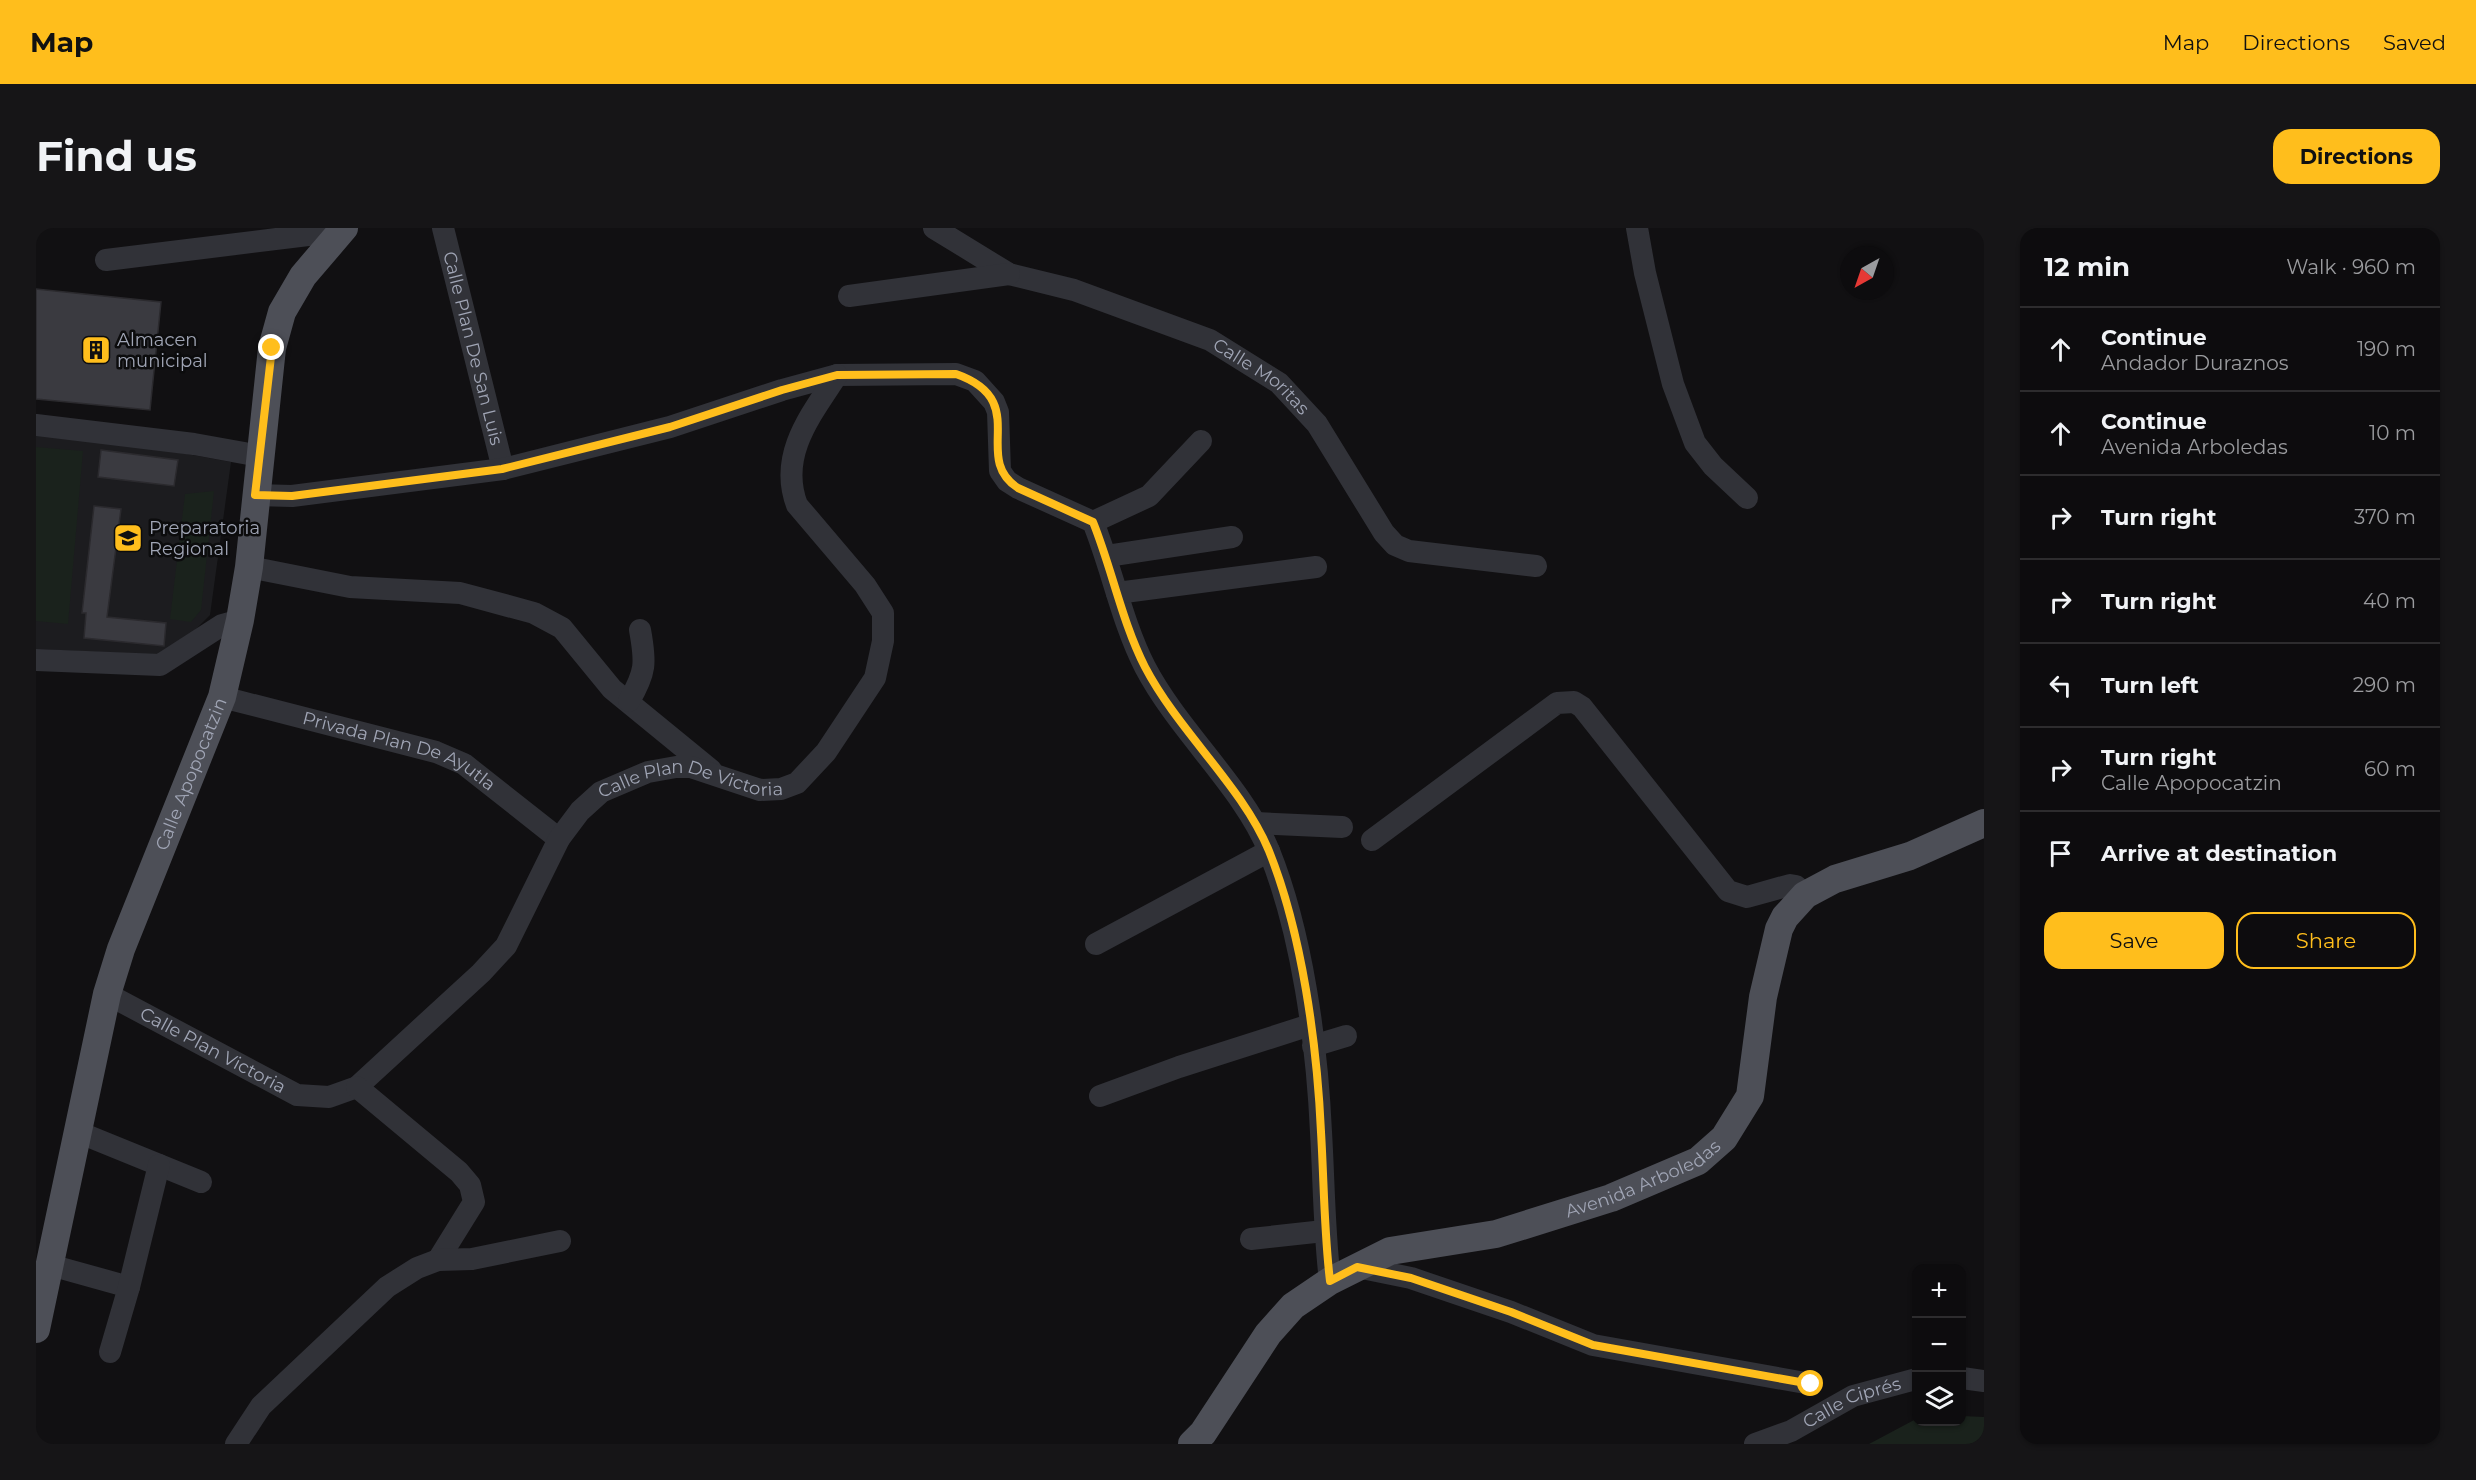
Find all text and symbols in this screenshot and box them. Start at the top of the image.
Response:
text: Map [30,25,93,59]
text: Map [2163,30,2209,55]
text: Directions [2242,30,2350,55]
text: Saved [2383,30,2446,55]
button: Directions [2273,129,2440,184]
text: Find us [36,130,197,182]
north arrow [1840,246,1894,300]
street label: Calle Plan De San Luis [438,249,508,448]
text: 12 min [2044,251,2130,283]
text: Walk · 960 m [2286,255,2416,279]
text: Continue [2101,324,2207,351]
place label: Almacen municipal [117,329,208,372]
icon: ahead [2044,333,2077,366]
building icon: Almacen municipal [80,334,112,366]
route end [258,334,284,360]
street label: Calle Moritas [1209,334,1314,420]
text: 190 m [2357,337,2416,361]
text: Andador Duraznos [2101,351,2289,375]
text: Continue [2101,408,2207,435]
icon: ahead [2044,417,2077,450]
text: 10 m [2369,421,2416,445]
text: Avenida Arboledas [2101,435,2288,459]
icon: right [2044,501,2077,534]
text: Turn right [2101,504,2216,531]
text: 370 m [2354,505,2416,529]
place label: Preparatoria Regional [149,517,260,560]
school or university icon: Preparatoria Regional [112,522,144,554]
icon: right [2044,585,2077,618]
text: Turn right [2101,588,2216,615]
text: 40 m [2363,589,2416,613]
icon: left [2044,669,2077,702]
text: Turn left [2101,672,2199,699]
text: 290 m [2353,673,2416,697]
street label: Calle Apopocatzin [151,694,232,854]
street label: Privada Plan De Ayutla [300,707,500,796]
text: Turn right [2101,744,2216,771]
icon: right [2044,753,2077,786]
street label: Calle Plan De Victoria [595,756,784,803]
text: 60 m [2364,757,2416,781]
text: Calle Apopocatzin [2101,771,2282,795]
icon: arrive [2044,837,2077,870]
text: Arrive at destination [2101,840,2337,867]
button: Save [2044,912,2224,969]
button: Share [2236,912,2416,969]
street label: Calle Plan Victoria [136,1003,290,1098]
street label: Avenida Arboledas [1563,1135,1725,1223]
map controls [1912,1264,1966,1426]
button: + [1912,1264,1966,1318]
button: − [1912,1318,1966,1372]
route start [1797,1370,1823,1396]
button: layers [1912,1372,1966,1426]
street label: Calle Ciprés [1799,1373,1903,1433]

